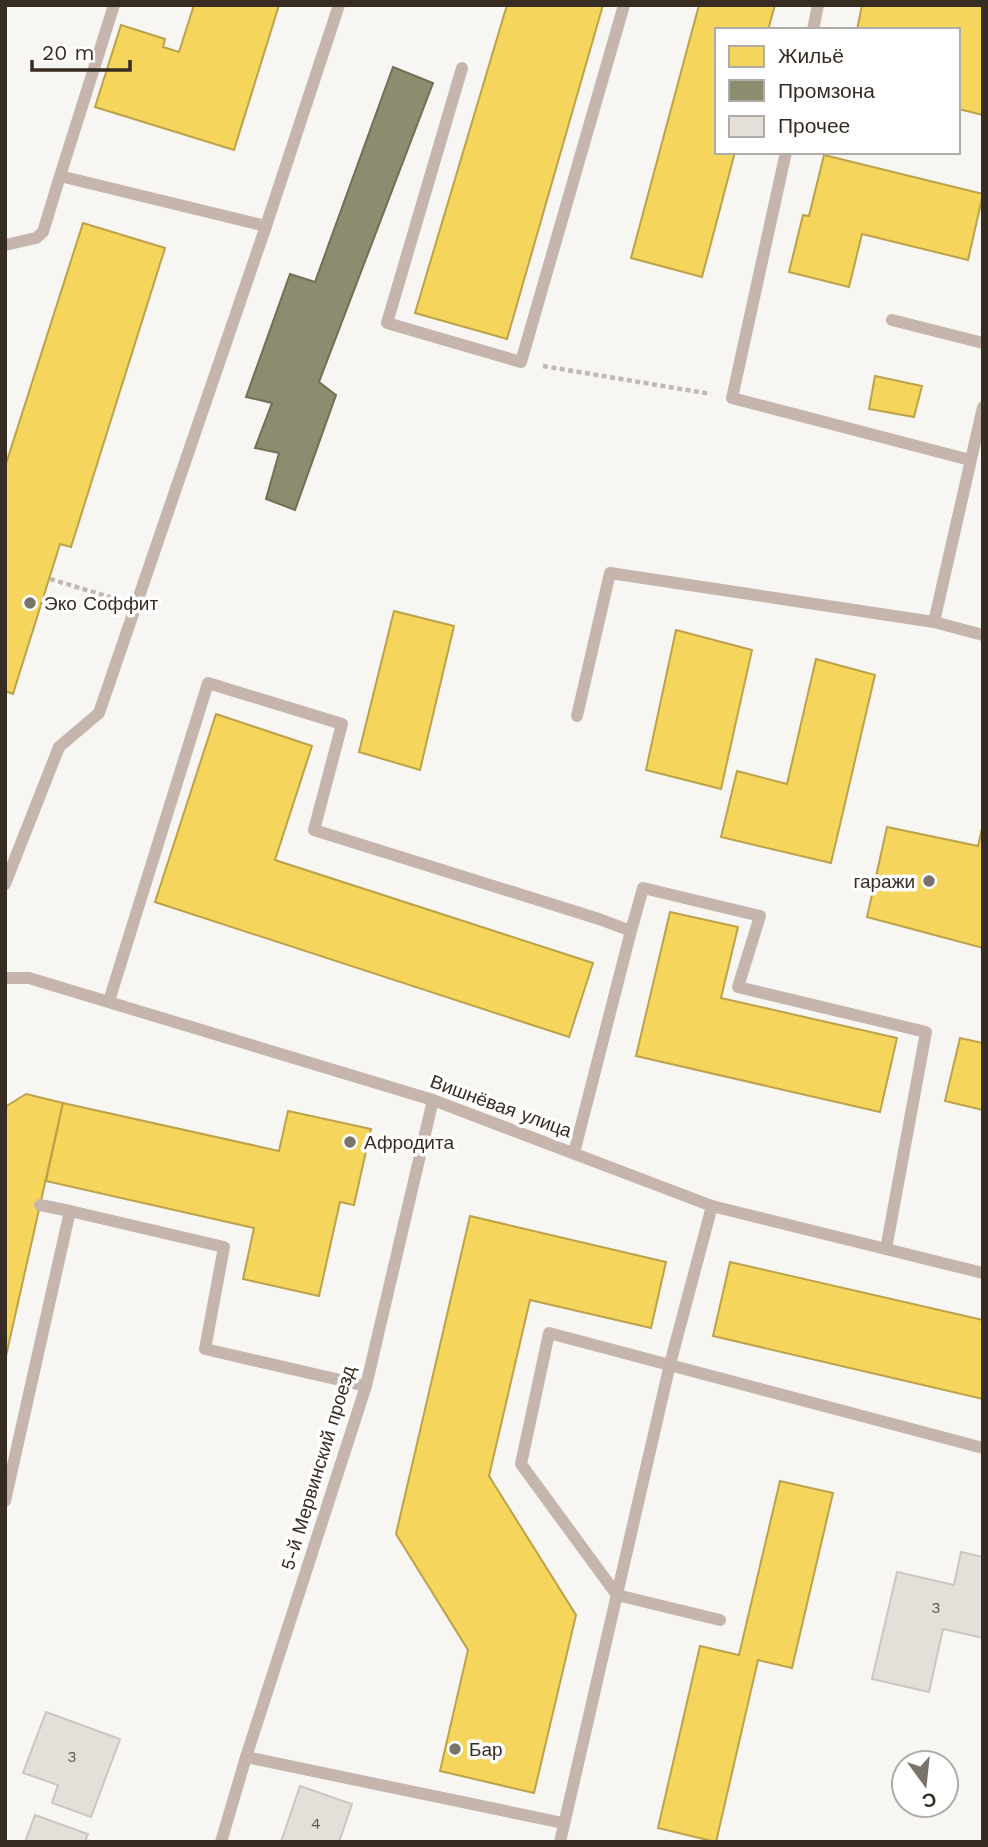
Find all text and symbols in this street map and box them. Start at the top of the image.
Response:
scale bar [32,28,130,72]
legend [715,28,960,154]
text: 20 m [42,40,94,65]
text: Жильё [778,43,844,68]
text: Промзона [778,78,875,103]
text: Прочее [778,113,850,138]
place label: Эко Соффит [44,592,158,615]
marker: Эко Соффит [22,595,38,611]
place label: гаражи [853,870,915,893]
marker: гаражи [921,873,937,889]
street label: Вишнёвая улица [427,1070,575,1142]
place label: Афродита [364,1131,454,1154]
marker: Афродита [342,1134,358,1150]
street label: 5-й Мервинский проезд [276,1363,360,1573]
house number: 3 [931,1598,941,1617]
place label: Бар [469,1738,503,1761]
marker: Бар [447,1741,463,1757]
house number: 3 [67,1747,77,1766]
north arrow [890,1749,960,1819]
text: С [919,1787,939,1813]
house number: 4 [311,1814,321,1833]

